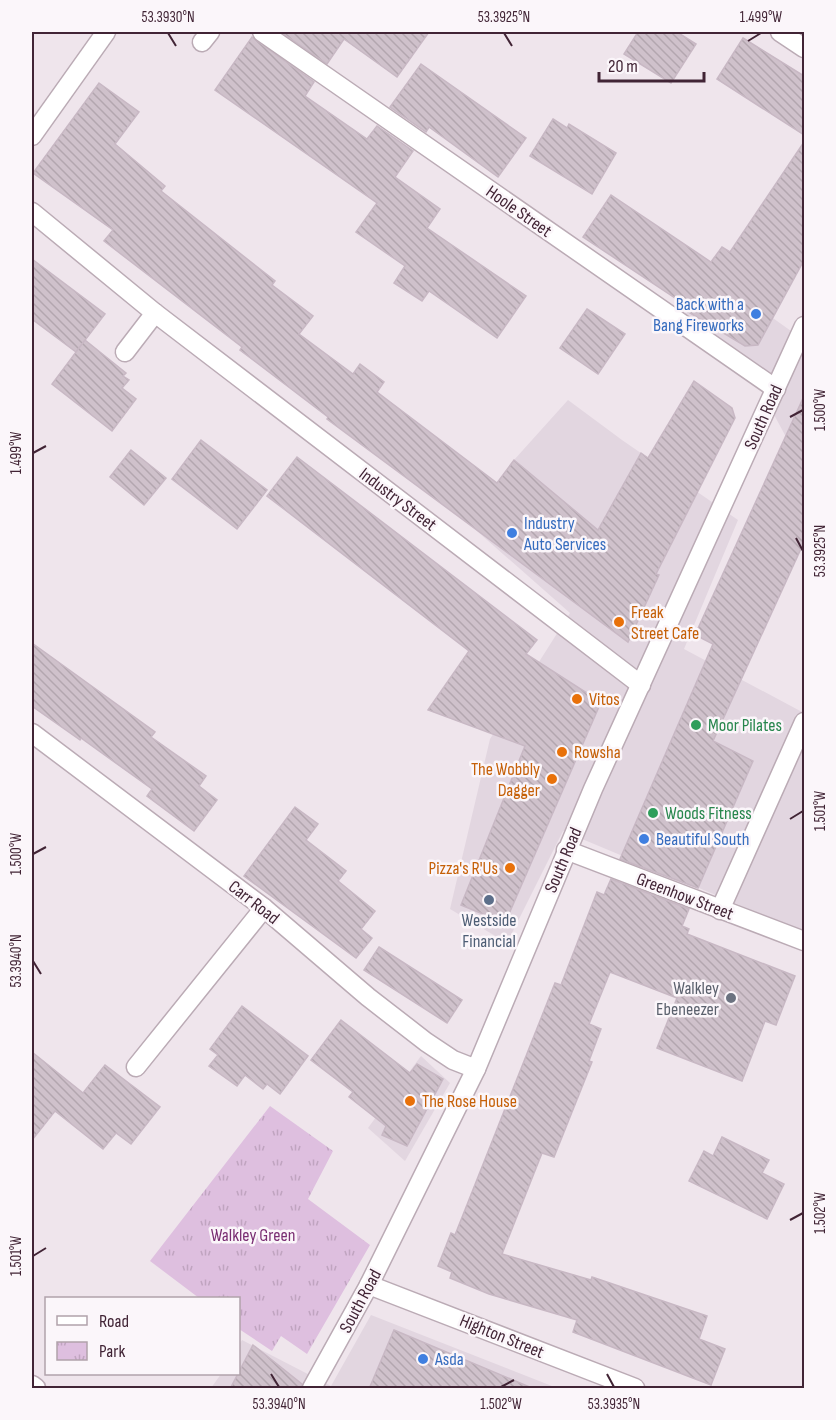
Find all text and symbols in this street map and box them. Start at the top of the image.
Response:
text: 53.3930°N [141,8,195,27]
text: 53.3925°N [478,8,530,27]
text: 1.499°W [740,8,782,27]
scale bar [599,45,704,83]
text: 20 m [608,56,638,77]
street label: Hoole Street [482,181,556,242]
place label: Back with a Bang Fireworks [653,294,744,336]
marker: Back with a Bang Fireworks [749,307,763,321]
street label: South Road [740,382,787,453]
text: 1.500°W [811,389,830,431]
text: 1.499°W [7,432,26,474]
street label: Industry Street [355,464,441,536]
place label: Industry Auto Services [523,513,606,555]
text: 53.3925°N [811,525,830,577]
marker: Industry Auto Services [505,526,519,540]
place label: Freak Street Cafe [631,602,699,644]
marker: Freak Street Cafe [612,615,626,629]
place label: Vitos [589,689,620,710]
marker: Vitos [570,692,584,706]
place label: Moor Pilates [708,715,782,736]
marker: Moor Pilates [689,718,703,732]
place label: Rowsha [574,742,621,763]
marker: Rowsha [555,745,569,759]
place label: The Wobbly Dagger [471,759,540,801]
marker: The Wobbly Dagger [545,772,559,786]
text: 1.501°W [811,791,830,831]
place label: Woods Fitness [665,803,752,824]
marker: Woods Fitness [646,806,660,820]
street label: South Road [540,824,587,896]
place label: Beautiful South [656,829,749,850]
marker: Beautiful South [637,832,651,846]
text: 1.500°W [7,833,26,875]
place label: Pizza's R'Us [429,858,498,879]
marker: Pizza's R'Us [503,861,517,875]
street label: Greenhow Street [633,868,737,925]
street label: Carr Road [224,876,283,929]
marker: Westside Financial [482,893,496,907]
place label: Westside Financial [461,910,517,952]
text: 53.3940°N [7,934,26,988]
place label: Walkley Ebeneezer [656,978,719,1020]
marker: Walkley Ebeneezer [724,991,738,1005]
place label: The Rose House [422,1091,517,1112]
marker: The Rose House [403,1094,417,1108]
text: 1.502°W [811,1192,830,1234]
park label: Walkley Green [211,1225,295,1246]
text: 1.501°W [7,1236,26,1276]
street label: South Road [335,1266,386,1337]
legend [45,1297,240,1375]
street label: Highton Street [457,1310,547,1363]
text: Road [99,1311,129,1332]
text: Park [99,1341,125,1362]
place label: Asda [434,1349,464,1370]
marker: Asda [416,1352,430,1366]
text: 53.3940°N [252,1395,306,1414]
text: 1.502°W [480,1395,522,1414]
text: 53.3935°N [588,1395,640,1414]

